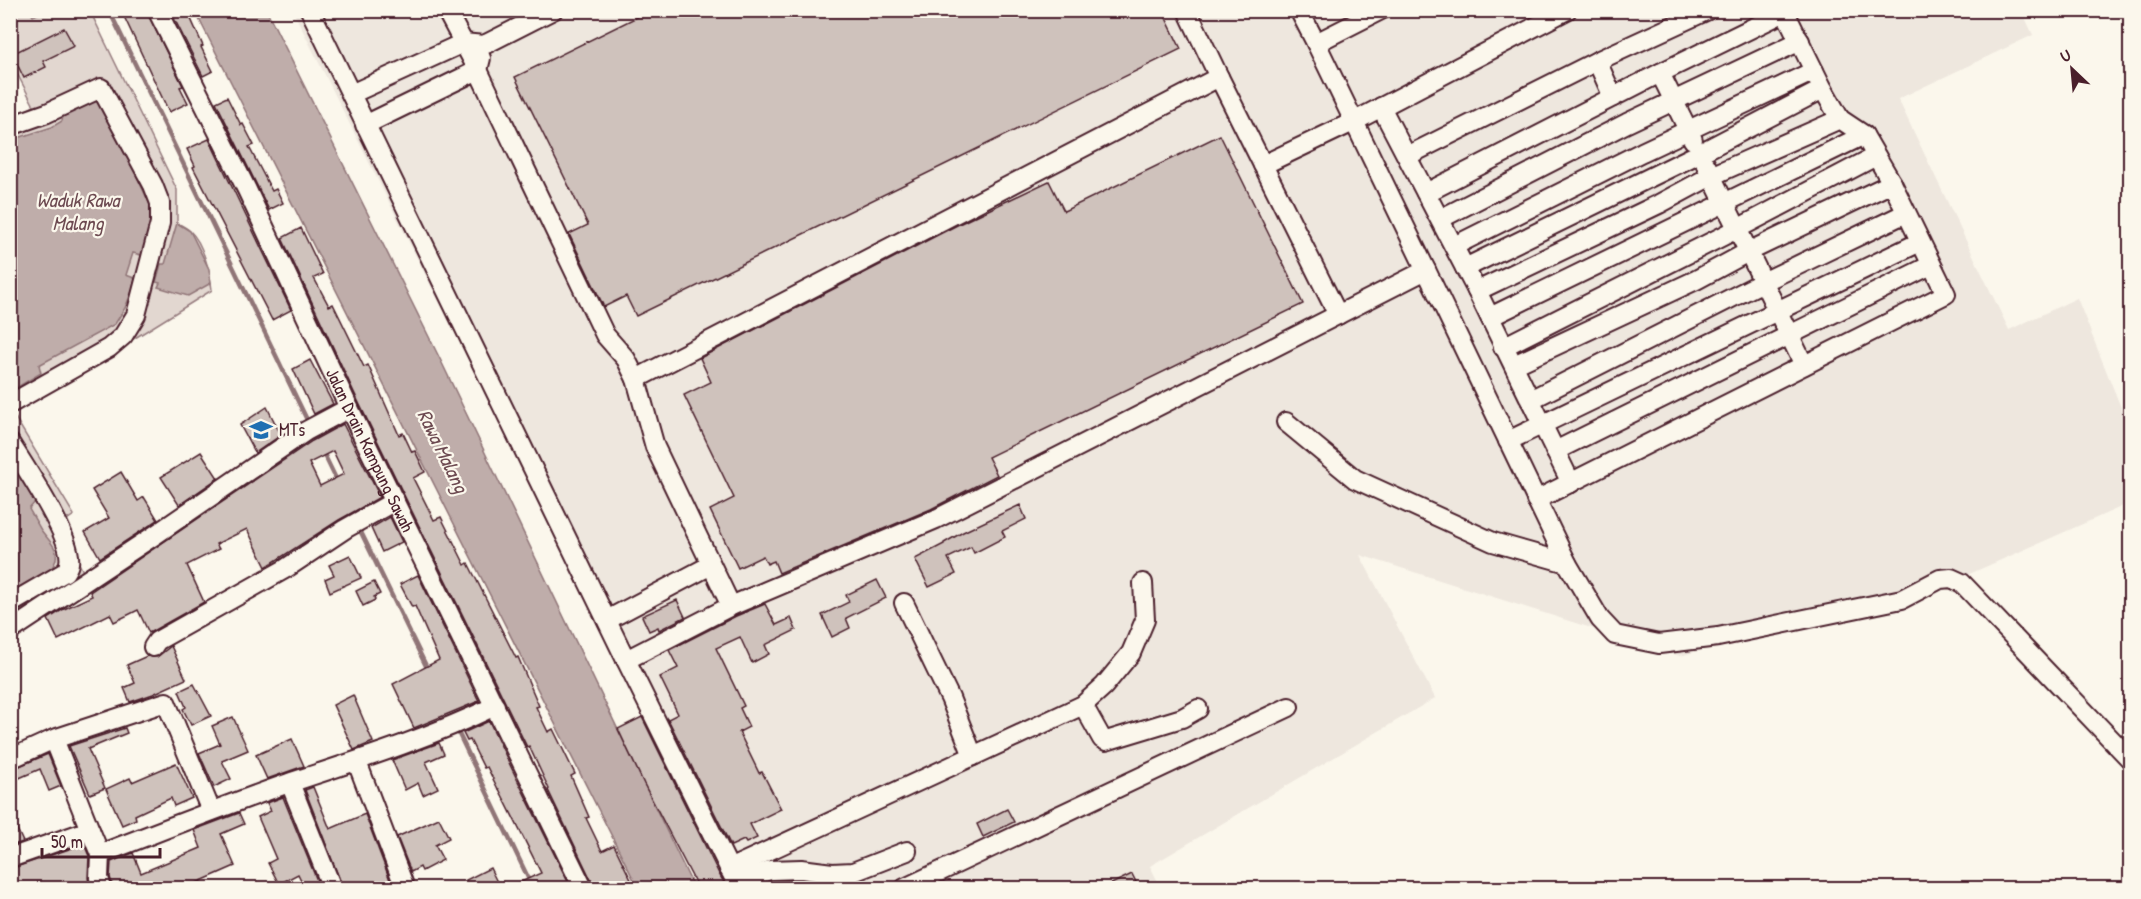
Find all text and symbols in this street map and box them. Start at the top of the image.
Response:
north arrow [2042,39,2102,99]
text: U [2057,44,2074,67]
water label: Waduk Rawa Malang [37,186,122,237]
street label: Jalan Drain Kampung Sawah [320,364,421,536]
water label: Rawa Malang [411,405,476,498]
school or university icon: MTs [248,417,274,443]
place label: MTs [279,417,305,442]
scale bar [42,821,160,859]
text: 50 m [51,829,83,854]

